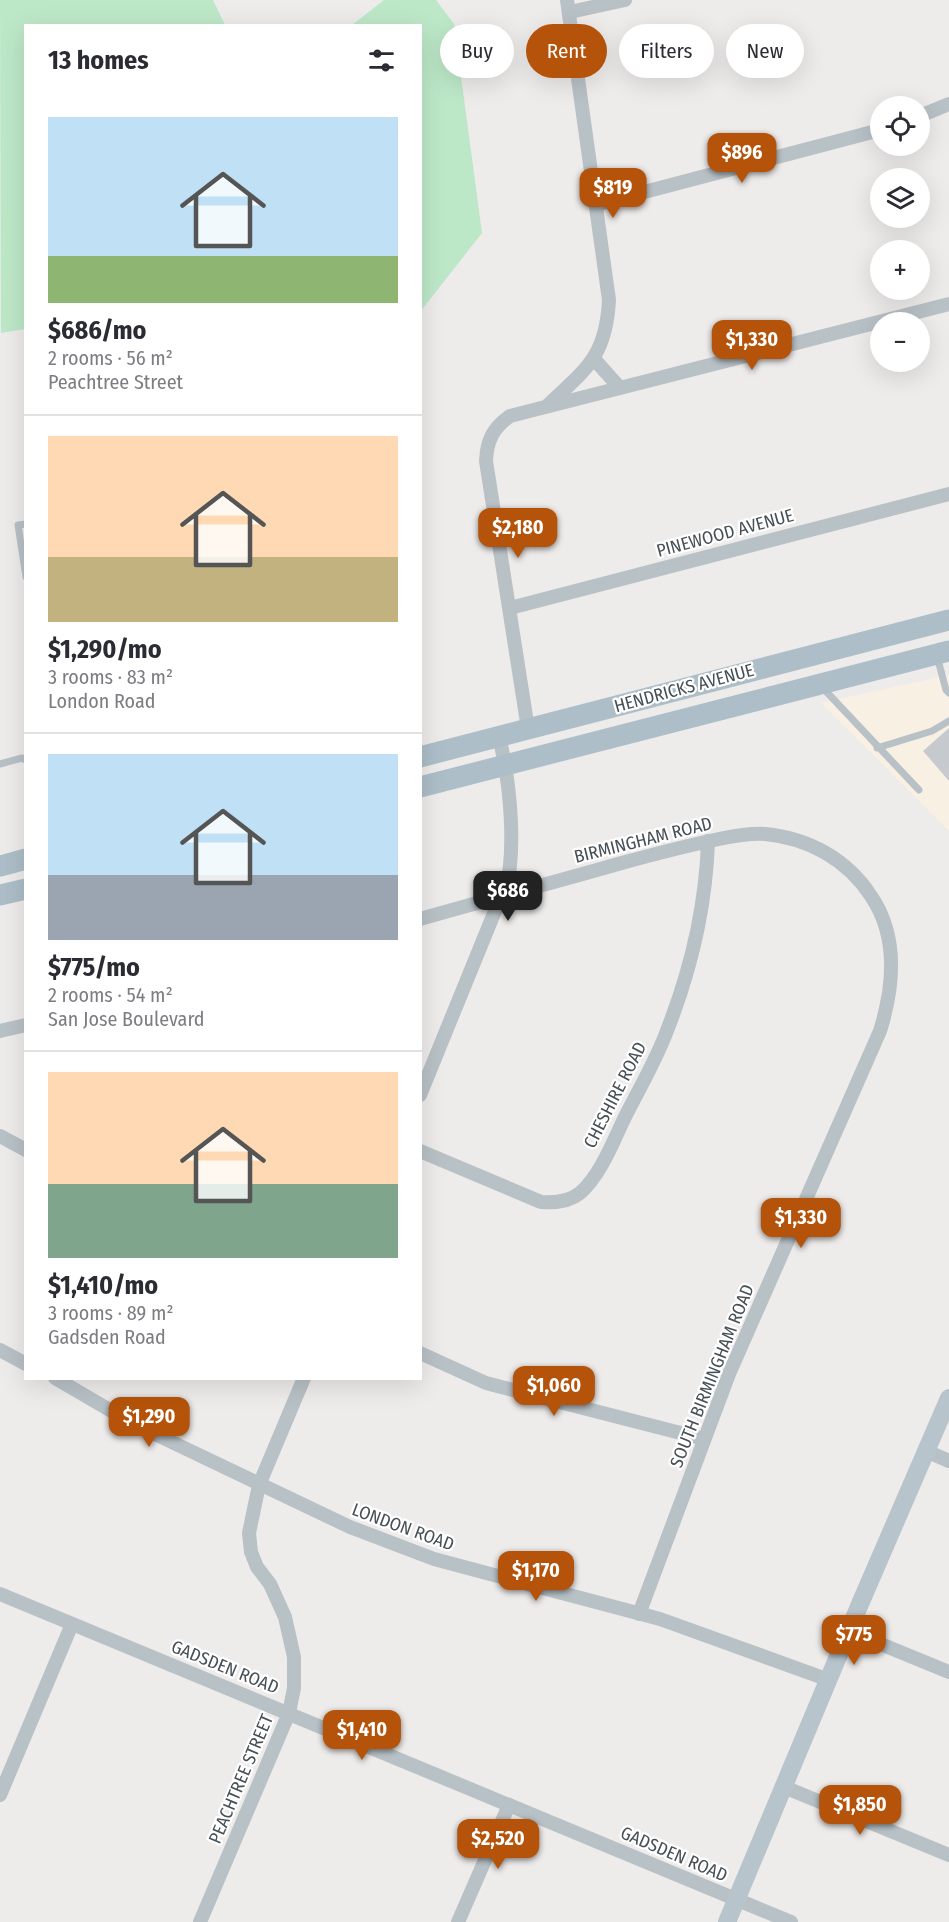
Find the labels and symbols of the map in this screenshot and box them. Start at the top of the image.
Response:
pin: $896 [706,133,778,184]
pin: $819 [577,168,649,219]
pin: $1,330 [703,320,801,371]
street label: PINEWOOD AVENUE [654,504,796,562]
pin: $2,180 [469,508,567,559]
street label: HENDRICKS AVENUE [612,659,756,717]
street label: BIRMINGHAM ROAD [572,812,714,868]
pin: $686 [472,871,544,922]
street label: CHESHIRE ROAD [579,1038,651,1152]
pin: $1,330 [752,1198,850,1249]
street label: SOUTH BIRMINGHAM ROAD [665,1281,759,1471]
pin: $1,060 [505,1366,603,1417]
pin: $1,290 [100,1397,198,1448]
street label: LONDON ROAD [349,1498,457,1556]
pin: $1,170 [487,1551,585,1602]
pin: $775 [818,1615,890,1666]
street label: GADSDEN ROAD [168,1635,282,1699]
street label: PEACHTREE STREET [204,1710,278,1847]
pin: $1,410 [313,1710,411,1761]
pin: $1,850 [811,1785,909,1836]
pin: $2,520 [449,1819,547,1870]
street label: GADSDEN ROAD [617,1822,731,1886]

